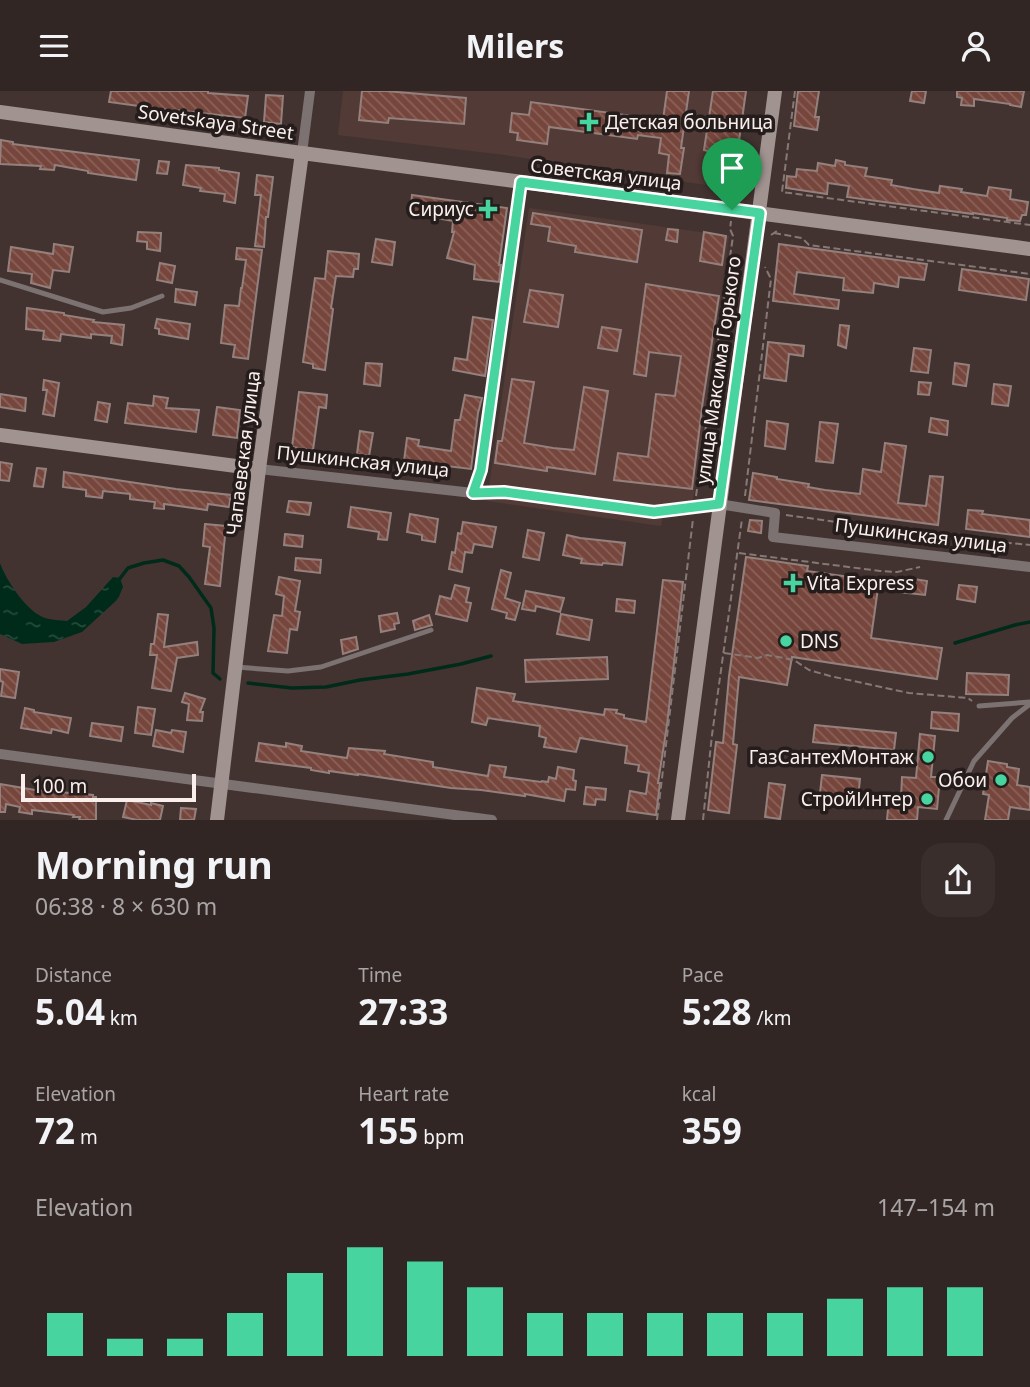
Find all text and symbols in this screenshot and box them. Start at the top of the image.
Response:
text: Milers [466,24,564,67]
icon: menu [35,27,73,65]
icon: person [957,27,995,65]
street label: Sovetskaya Street [136,98,296,146]
place label: Детская больница [605,109,773,135]
marker: Детская больница [579,112,599,132]
pin [702,138,762,210]
icon: arrive [713,149,751,187]
street label: Советская улица [529,152,683,196]
place label: Сириус [408,196,474,222]
marker: Сириус [480,201,496,217]
street label: улица Максима Горького [689,254,747,486]
street label: Чапаевская улица [220,369,266,537]
street label: Пушкинская улица [275,439,451,483]
street label: Пушкинская улица [833,512,1009,558]
place label: Vita Express [807,570,914,596]
marker: Vita Express [785,575,801,591]
place label: DNS [800,628,839,654]
marker: DNS [778,633,794,649]
place label: ГазСантехМонтаж [749,744,915,770]
marker: ГазСантехМонтаж [920,749,936,765]
place label: Обои [938,767,987,793]
scale bar [21,771,196,803]
marker: Обои [993,772,1009,788]
text: 100 m [32,773,87,799]
place label: СтройИнтер [801,786,913,812]
marker: СтройИнтер [919,791,935,807]
text: Morning run [35,838,273,890]
button: share [921,843,995,917]
text: 06:38 · 8 × 630 m [35,890,217,922]
text: Distance [35,962,112,988]
text: Time [358,962,402,988]
text: Pace [682,962,724,988]
text: 5.04 [35,988,105,1035]
text: 27:33 [358,988,448,1035]
text: 5:28 [682,988,752,1035]
text: km [105,1005,138,1031]
text: /km [752,1005,791,1031]
text: Elevation [35,1081,116,1107]
text: Heart rate [358,1081,449,1107]
text: kcal [682,1081,716,1107]
text: 72 [35,1107,75,1154]
text: 155 [358,1107,418,1154]
text: 359 [682,1107,742,1154]
text: m [75,1124,98,1150]
text: bpm [418,1124,464,1150]
text: Elevation [35,1191,133,1223]
text: 147–154 m [877,1191,995,1223]

